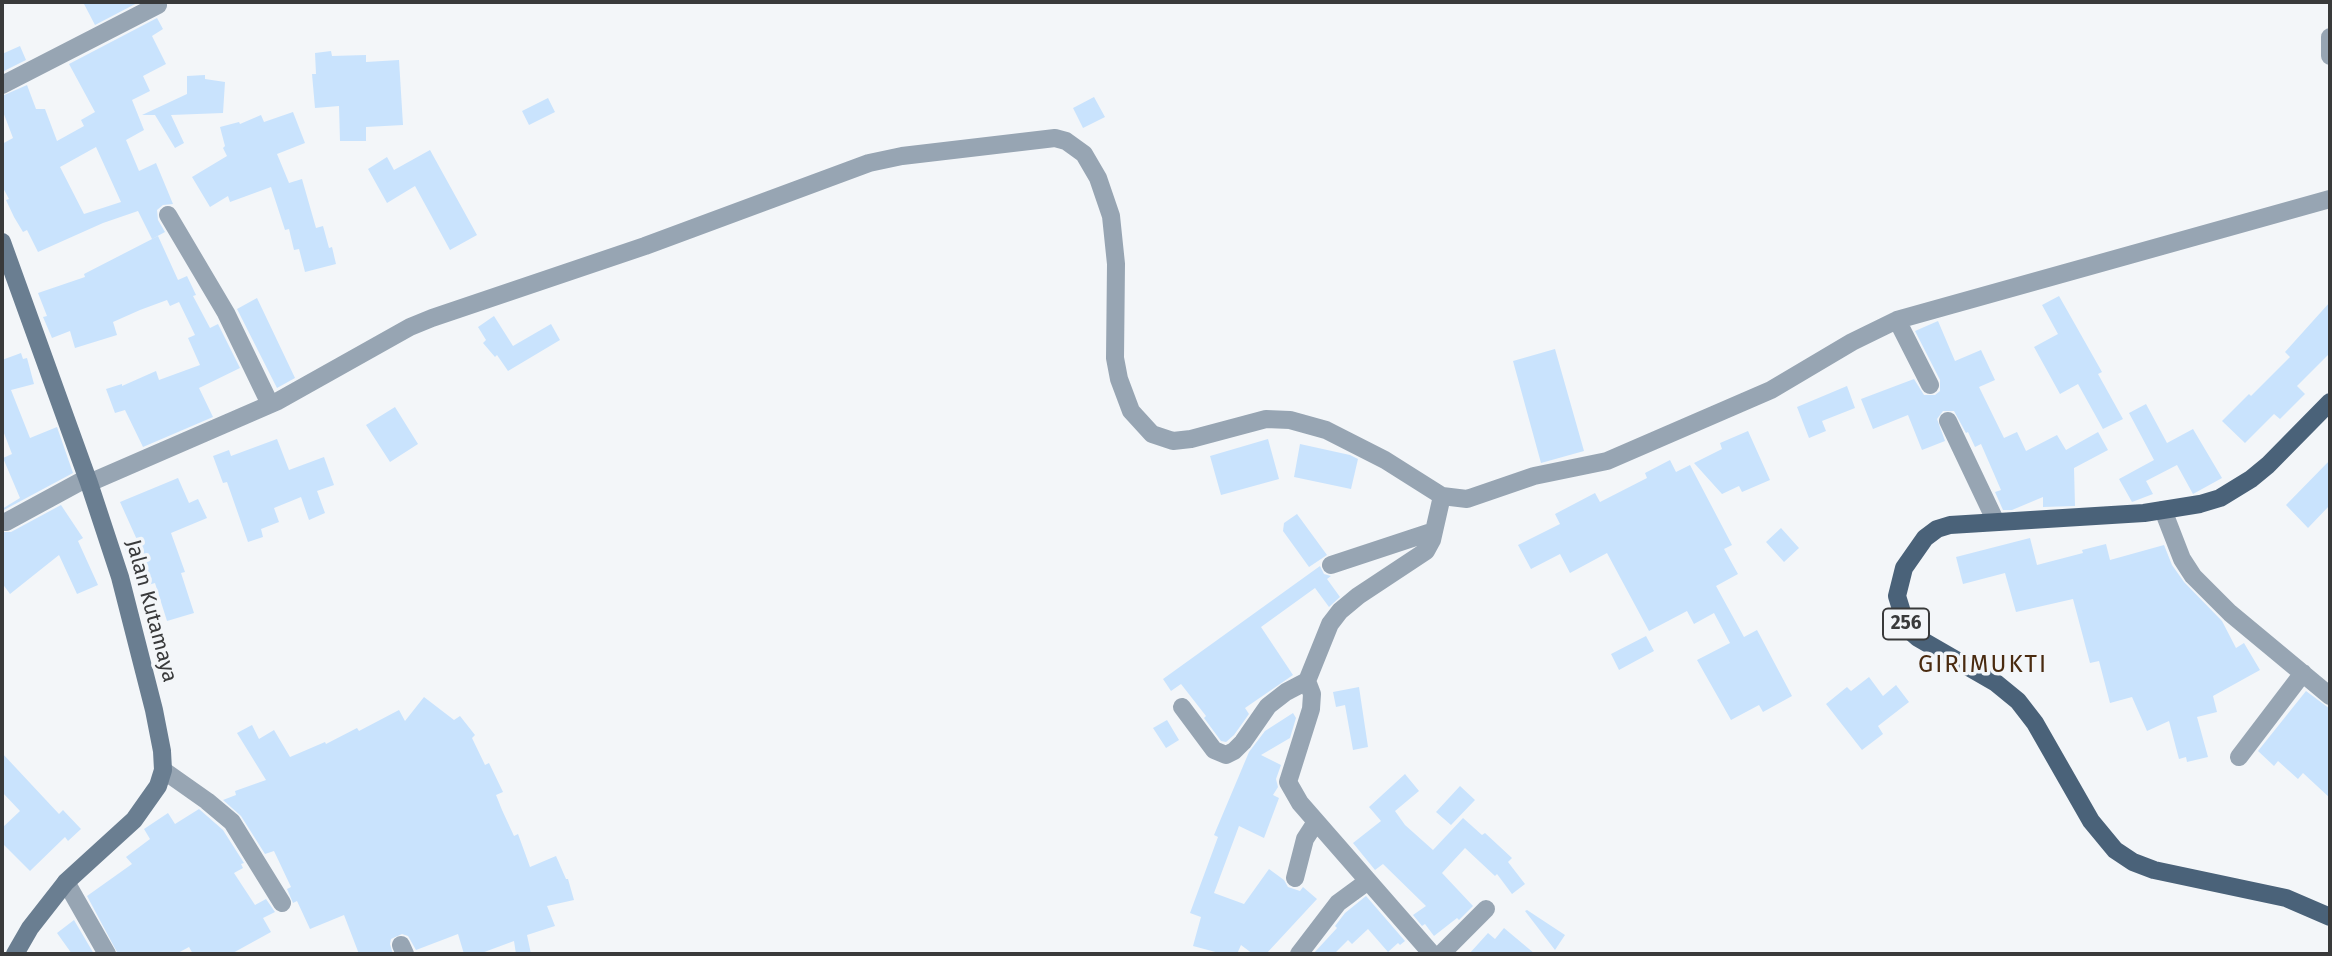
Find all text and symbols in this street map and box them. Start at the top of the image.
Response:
street label: Jalan Kutamaya [120,537,182,685]
road number: 256 [1883,608,1929,639]
district label: GIRIMUKTI [1919,651,2047,679]

